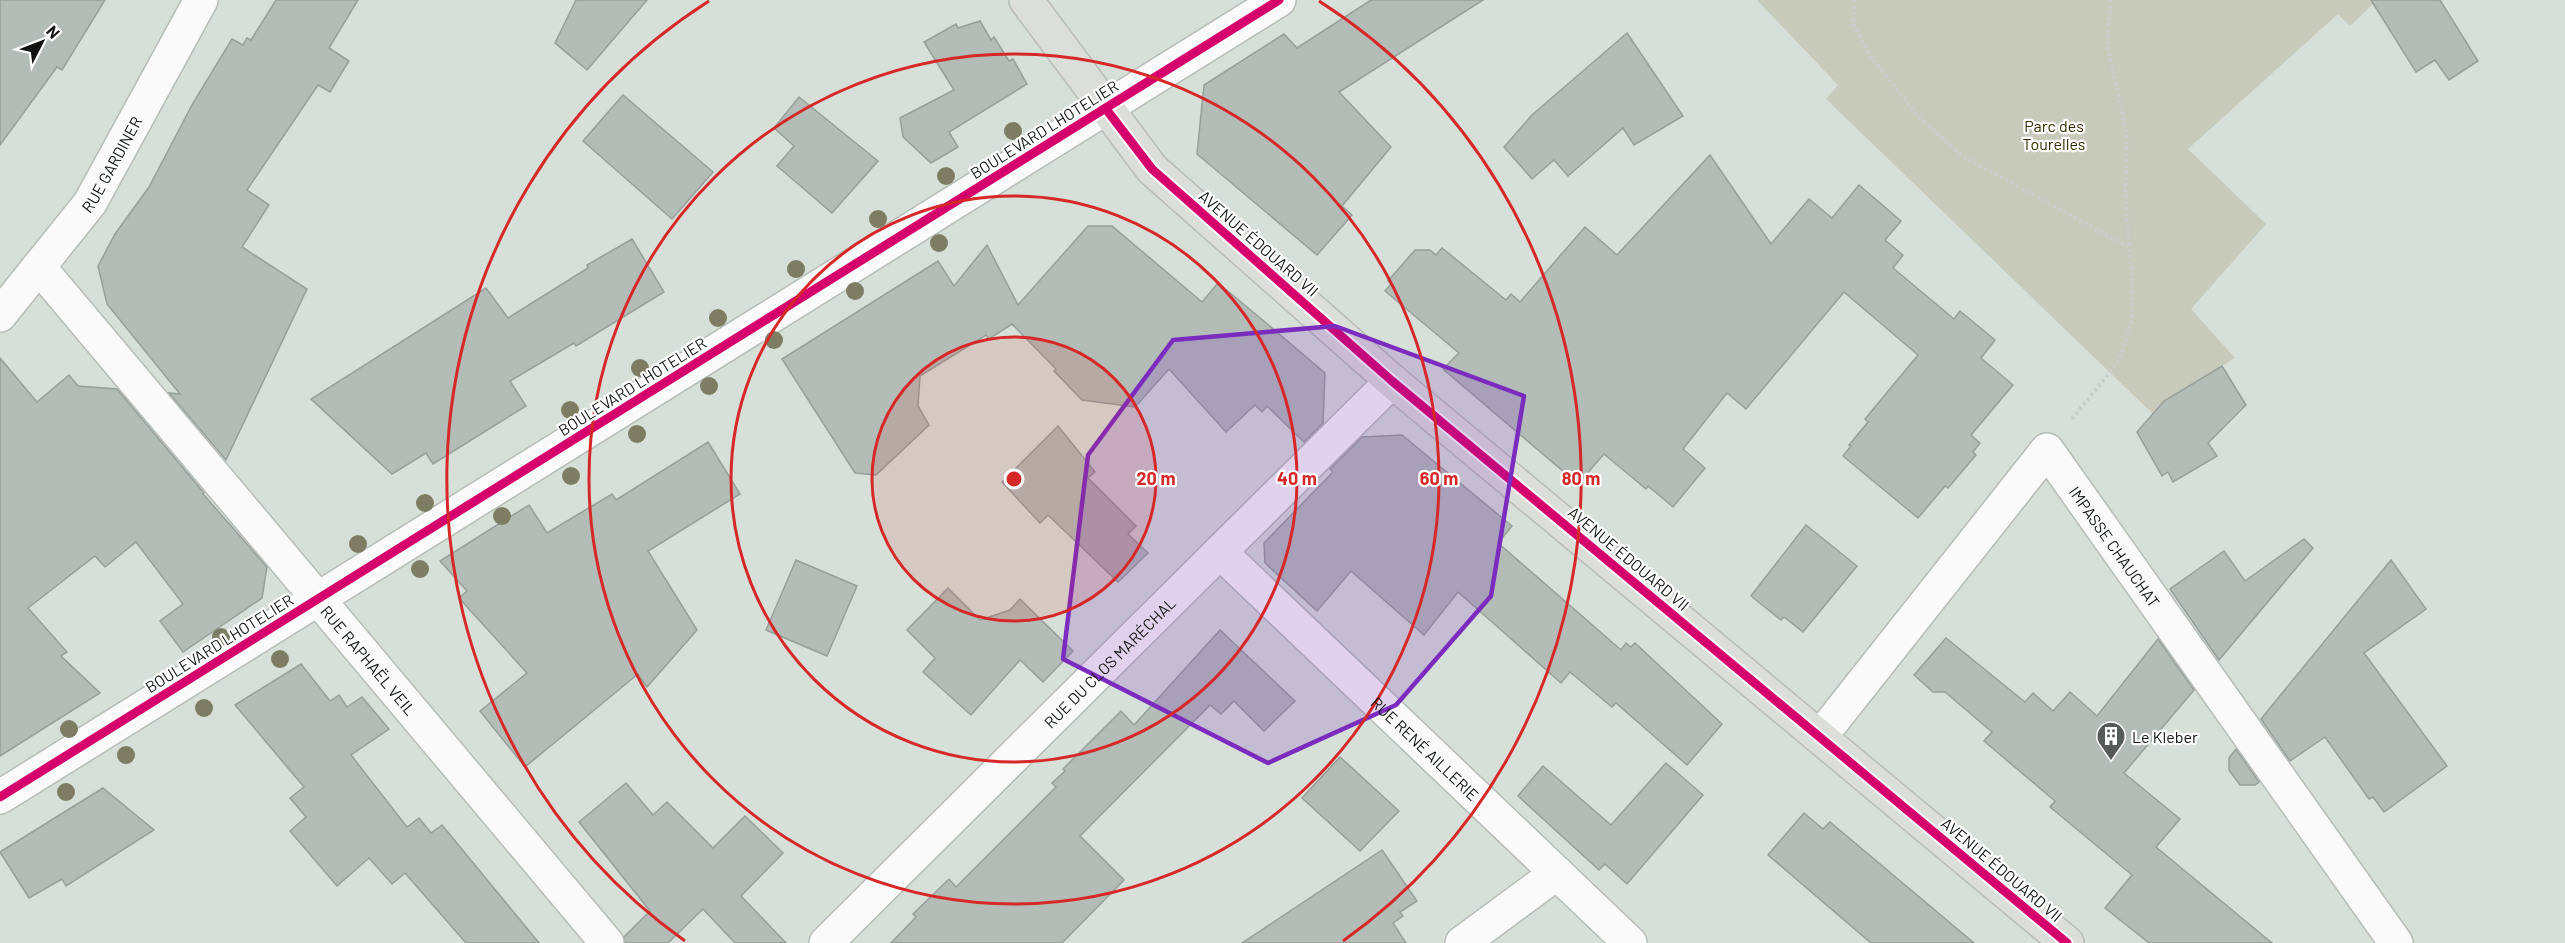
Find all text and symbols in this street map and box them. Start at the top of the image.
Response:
north arrow [12,12,72,72]
text: N [43,21,64,42]
street label: BOULEVARD LHOTELIER [967,76,1122,182]
street label: RUE GARDINER [77,113,145,216]
park label: Parc des Tourelles [2023,116,2086,153]
street label: AVENUE ÉDOUARD VII [1195,186,1323,300]
street label: BOULEVARD LHOTELIER [555,333,710,439]
text: 20 m [1137,467,1175,489]
text: 40 m [1277,467,1317,489]
text: 60 m [1420,467,1458,489]
text: 80 m [1562,467,1600,489]
centre of rings [1004,469,1024,489]
street label: IMPASSE CHAUCHAT [2066,482,2164,610]
street label: AVENUE ÉDOUARD VII [1565,502,1693,614]
street label: BOULEVARD LHOTELIER [142,590,297,696]
street label: RUE DU CLOS MARÉCHAL [1039,593,1179,731]
street label: RUE RAPHAËL VEIL [318,601,420,718]
street label: RUE RENÉ AILLERIE [1368,692,1483,804]
building icon: Le Kleber [2095,720,2127,762]
place label: Le Kleber [2132,727,2198,746]
street label: AVENUE ÉDOUARD VII [1938,813,2066,925]

